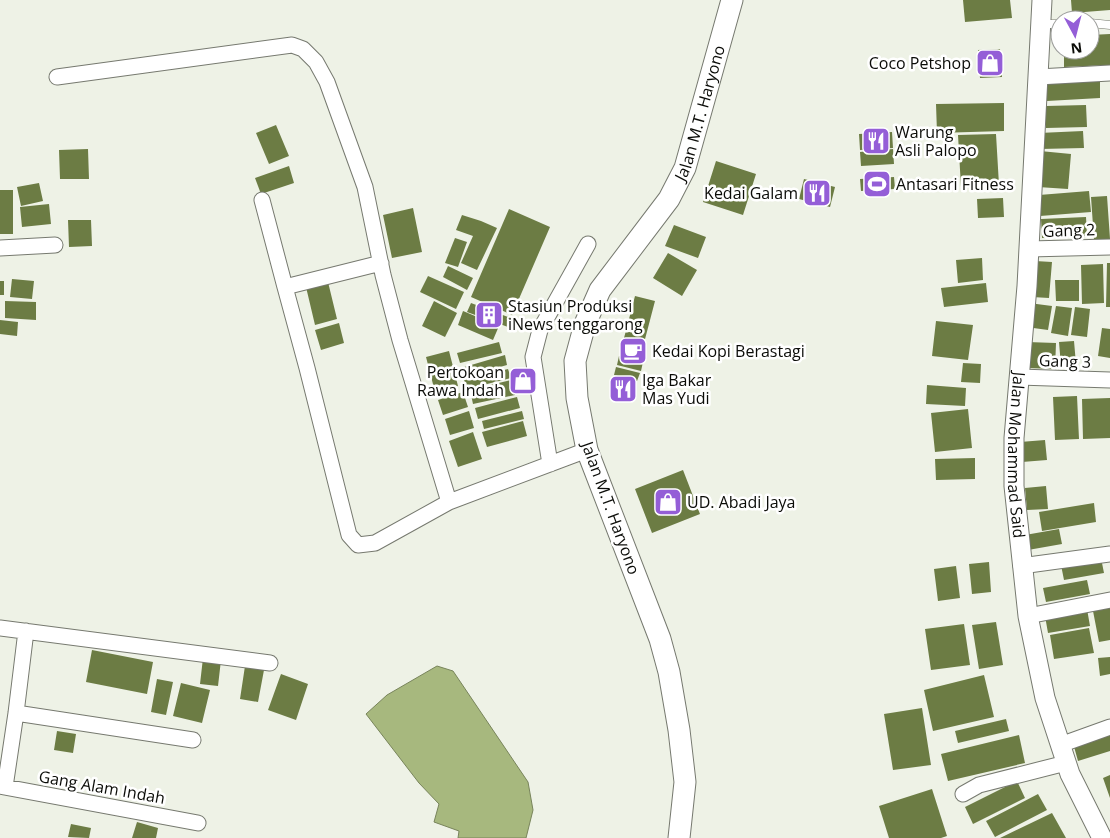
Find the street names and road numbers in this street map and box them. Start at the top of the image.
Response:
street label: Jalan M.T. Haryono [668,43,730,186]
street label: Gang 2 [1042,218,1096,242]
street label: Gang 3 [1038,349,1092,373]
street label: Jalan Mohammad Said [1003,369,1031,539]
street label: Jalan M.T. Haryono [576,437,645,578]
street label: Gang Alam Indah [37,765,167,809]

